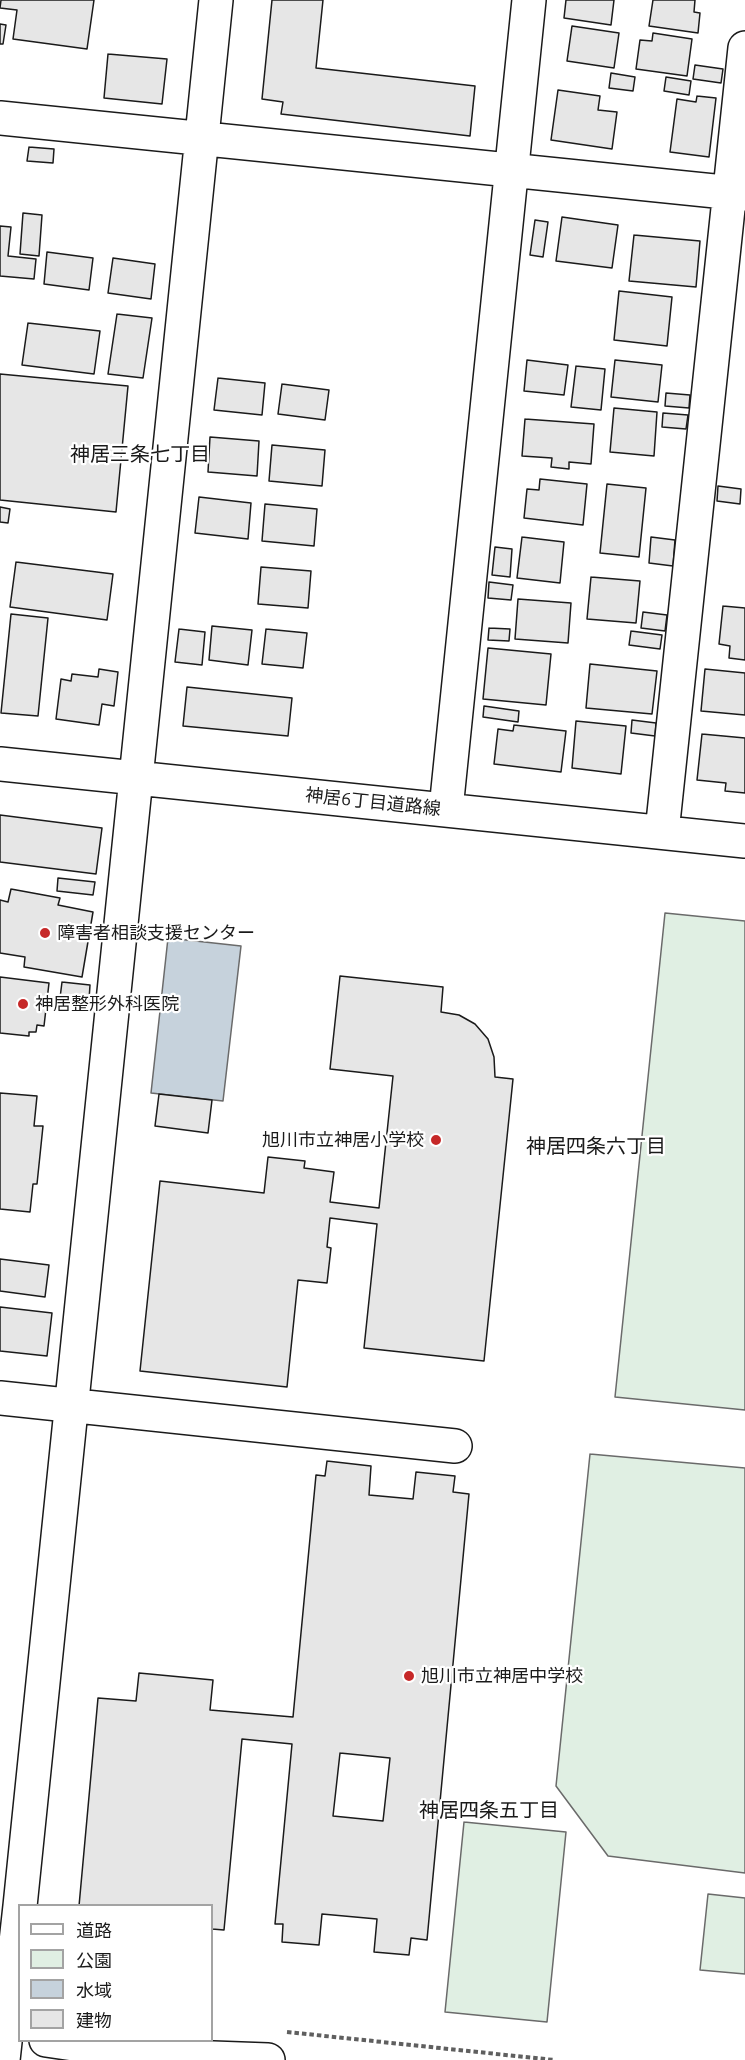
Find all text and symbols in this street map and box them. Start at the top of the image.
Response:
district label: 神居三条七丁目 [70,442,210,466]
street label: 神居6丁目道路線 [304,784,442,820]
place label: 障害者相談支援センター [57,922,255,944]
marker: 障害者相談支援センター [38,926,52,940]
place label: 神居整形外科医院 [35,993,179,1015]
marker: 神居整形外科医院 [16,997,30,1011]
place label: 旭川市立神居小学校 [262,1129,424,1151]
marker: 旭川市立神居小学校 [429,1133,443,1147]
district label: 神居四条六丁目 [526,1134,666,1158]
place label: 旭川市立神居中学校 [421,1665,583,1687]
marker: 旭川市立神居中学校 [402,1669,416,1683]
district label: 神居四条五丁目 [419,1798,559,1822]
legend [18,1904,213,2042]
text: 道路 [76,1920,112,1940]
text: 公園 [76,1950,112,1970]
text: 水域 [76,1980,112,2000]
text: 建物 [76,2010,112,2030]

